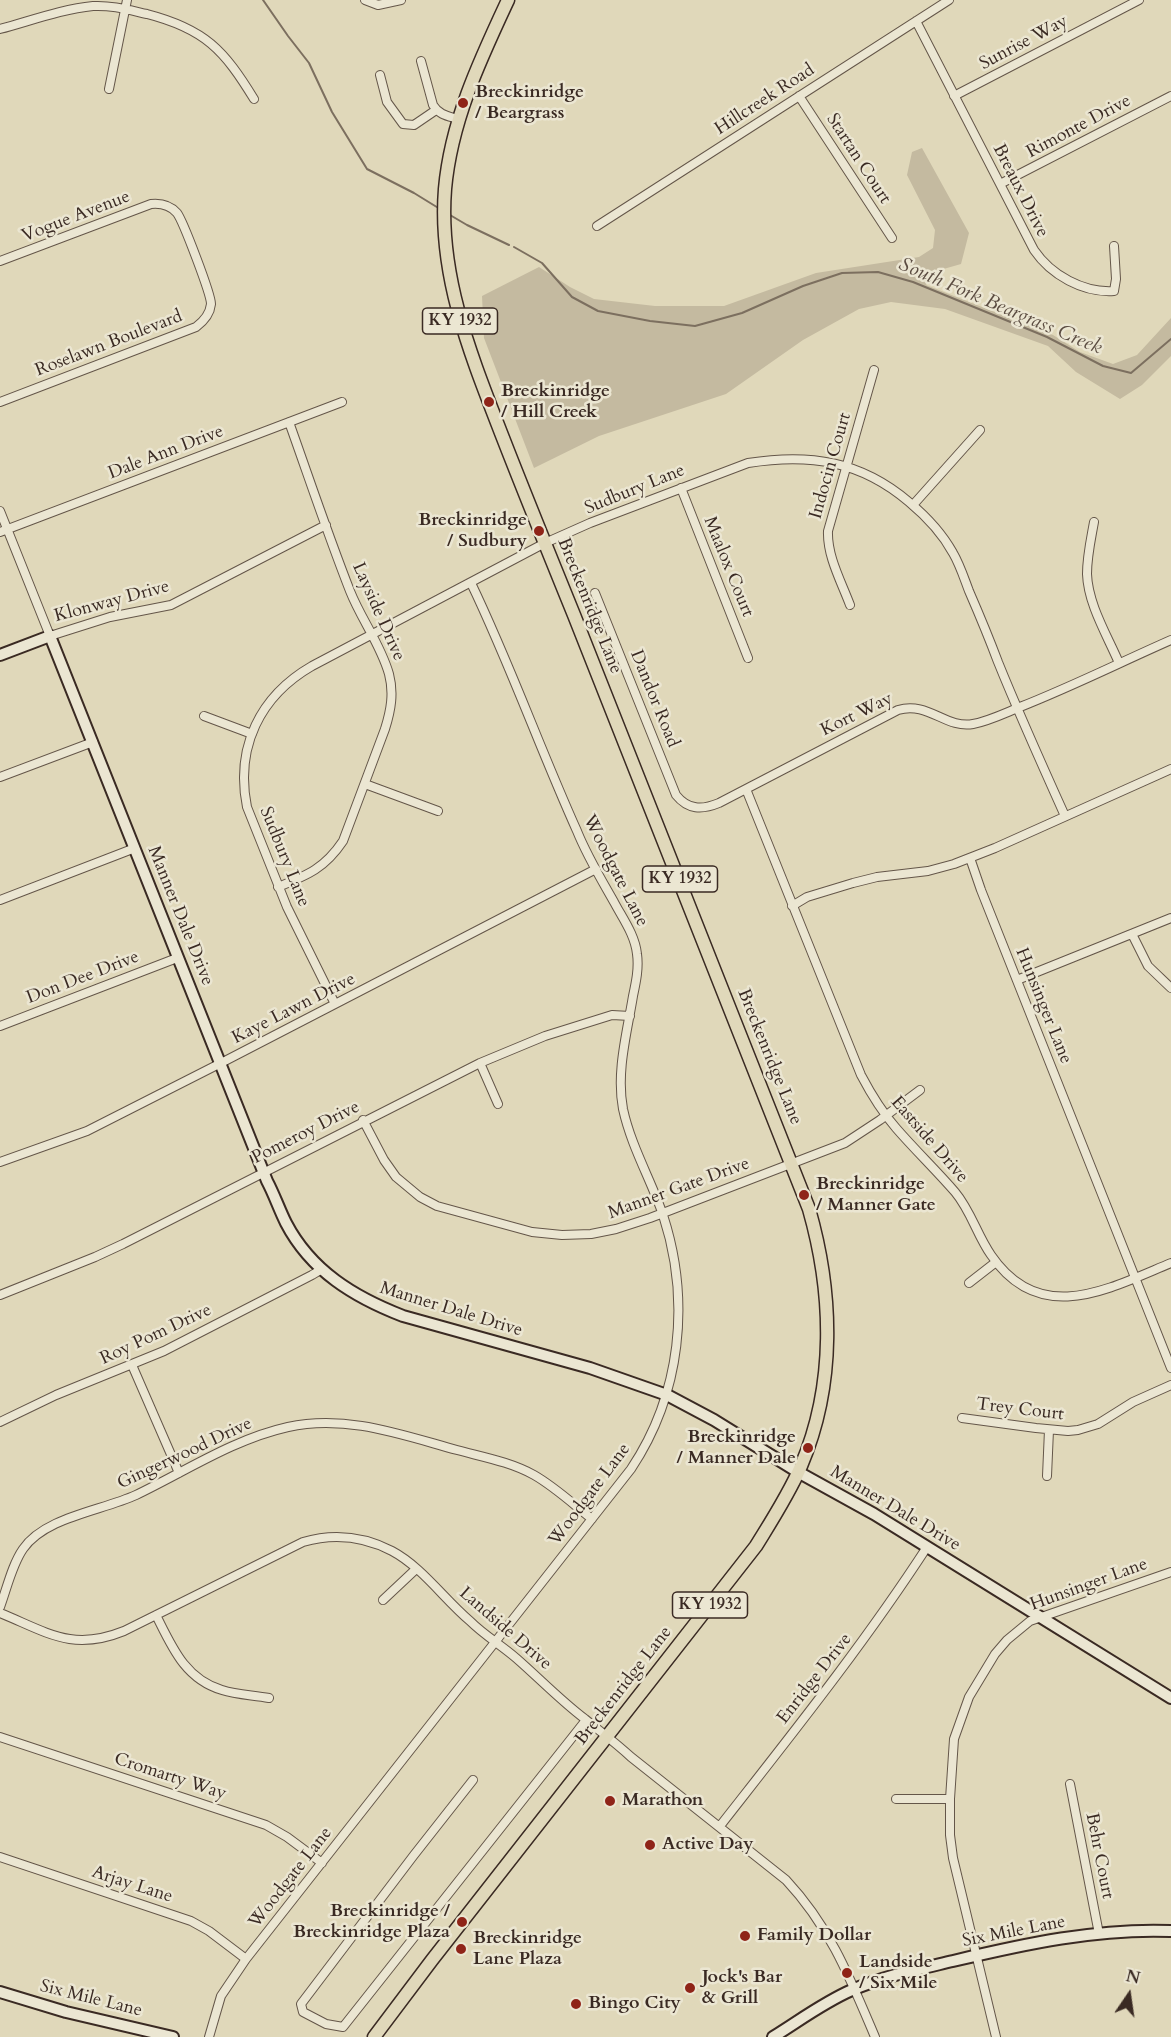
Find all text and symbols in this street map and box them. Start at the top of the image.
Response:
street label: Sunrise Way [976,11,1072,75]
street label: Hillcreek Road [711,60,819,140]
place label: Breckinridge / Beargrass [475,82,584,124]
street label: Rimonte Drive [1023,90,1135,164]
marker: Breckinridge / Beargrass [456,96,470,110]
street label: Startan Court [821,110,895,208]
street label: Breaux Drive [987,141,1053,241]
street label: Vogue Avenue [19,186,133,248]
water label: South Fork Beargrass Creek [895,253,1105,361]
street label: Roselawn Boulevard [32,306,186,382]
road number: KY 1932 [422,308,498,334]
place label: Breckinridge / Hill Creek [501,381,610,424]
marker: Breckinridge / Hill Creek [482,395,496,409]
street label: Indocin Court [806,410,856,522]
street label: Dale Ann Drive [105,421,227,485]
street label: Sudbury Lane [582,460,688,520]
place label: Breckinridge / Sudbury [418,510,527,552]
street label: Maalox Court [698,514,758,620]
marker: Breckinridge / Sudbury [532,524,546,538]
street label: Breckenridge Lane [552,535,626,677]
street label: Layside Drive [347,559,409,665]
street label: Klonway Drive [52,576,172,628]
street label: Dandor Road [625,647,683,751]
street label: Kort Way [817,688,897,742]
street label: Sudbury Lane [254,804,314,910]
street label: Woodgate Lane [578,811,652,931]
street label: Manner Dale Drive [142,843,218,989]
road number: KY 1932 [642,866,718,892]
street label: Hunsinger Lane [1010,945,1076,1067]
street label: Don Dee Drive [24,947,142,1009]
street label: Kaye Lawn Drive [229,969,359,1049]
street label: Breckenridge Lane [732,986,806,1128]
street label: Eastside Drive [885,1092,973,1188]
street label: Pomeroy Drive [249,1097,363,1169]
street label: Manner Gate Drive [605,1153,753,1225]
place label: Breckinridge / Manner Gate [816,1174,936,1216]
marker: Breckinridge / Manner Gate [797,1188,811,1202]
street label: Manner Dale Drive [377,1278,525,1342]
street label: Roy Pom Drive [97,1300,215,1370]
street label: Trey Court [975,1394,1065,1426]
street label: Gingerwood Drive [114,1413,256,1495]
place label: Breckinridge / Manner Dale [677,1427,796,1470]
street label: Woodgate Lane [544,1440,636,1550]
marker: Breckinridge / Manner Dale [801,1441,815,1455]
street label: Manner Dale Drive [826,1462,964,1556]
street label: Hunsinger Lane [1027,1554,1151,1616]
street label: Landside Drive [454,1583,556,1675]
road number: KY 1932 [672,1592,748,1618]
street label: Breckenridge Lane [571,1622,677,1750]
street label: Enridge Drive [773,1629,857,1729]
street label: Cromarty Way [111,1749,229,1805]
place label: Marathon [622,1790,703,1812]
marker: Marathon [603,1794,617,1808]
street label: Behr Court [1080,1811,1118,1901]
street label: Woodgate Lane [245,1823,337,1933]
place label: Active Day [662,1834,754,1856]
marker: Active Day [643,1838,657,1852]
street label: Arjay Lane [89,1862,175,1908]
place label: Breckinridge / Breckinridge Plaza [293,1901,450,1944]
street label: Six Mile Lane [961,1911,1067,1953]
marker: Breckinridge / Breckinridge Plaza [455,1915,469,1929]
place label: Family Dollar [757,1925,871,1947]
place label: Breckinridge Lane Plaza [473,1928,582,1970]
marker: Family Dollar [738,1929,752,1943]
marker: Breckinridge Lane Plaza [454,1942,468,1956]
place label: Landside / Six Mile [859,1952,937,1994]
north arrow [1099,1965,1159,2025]
text: N [1124,1965,1142,1990]
marker: Landside / Six Mile [840,1966,854,1980]
place label: Jock's Bar & Grill [702,1967,782,2010]
street label: Six Mile Lane [38,1976,144,2022]
marker: Jock's Bar & Grill [683,1981,697,1995]
place label: Bingo City [588,1993,681,2015]
marker: Bingo City [569,1997,583,2011]

